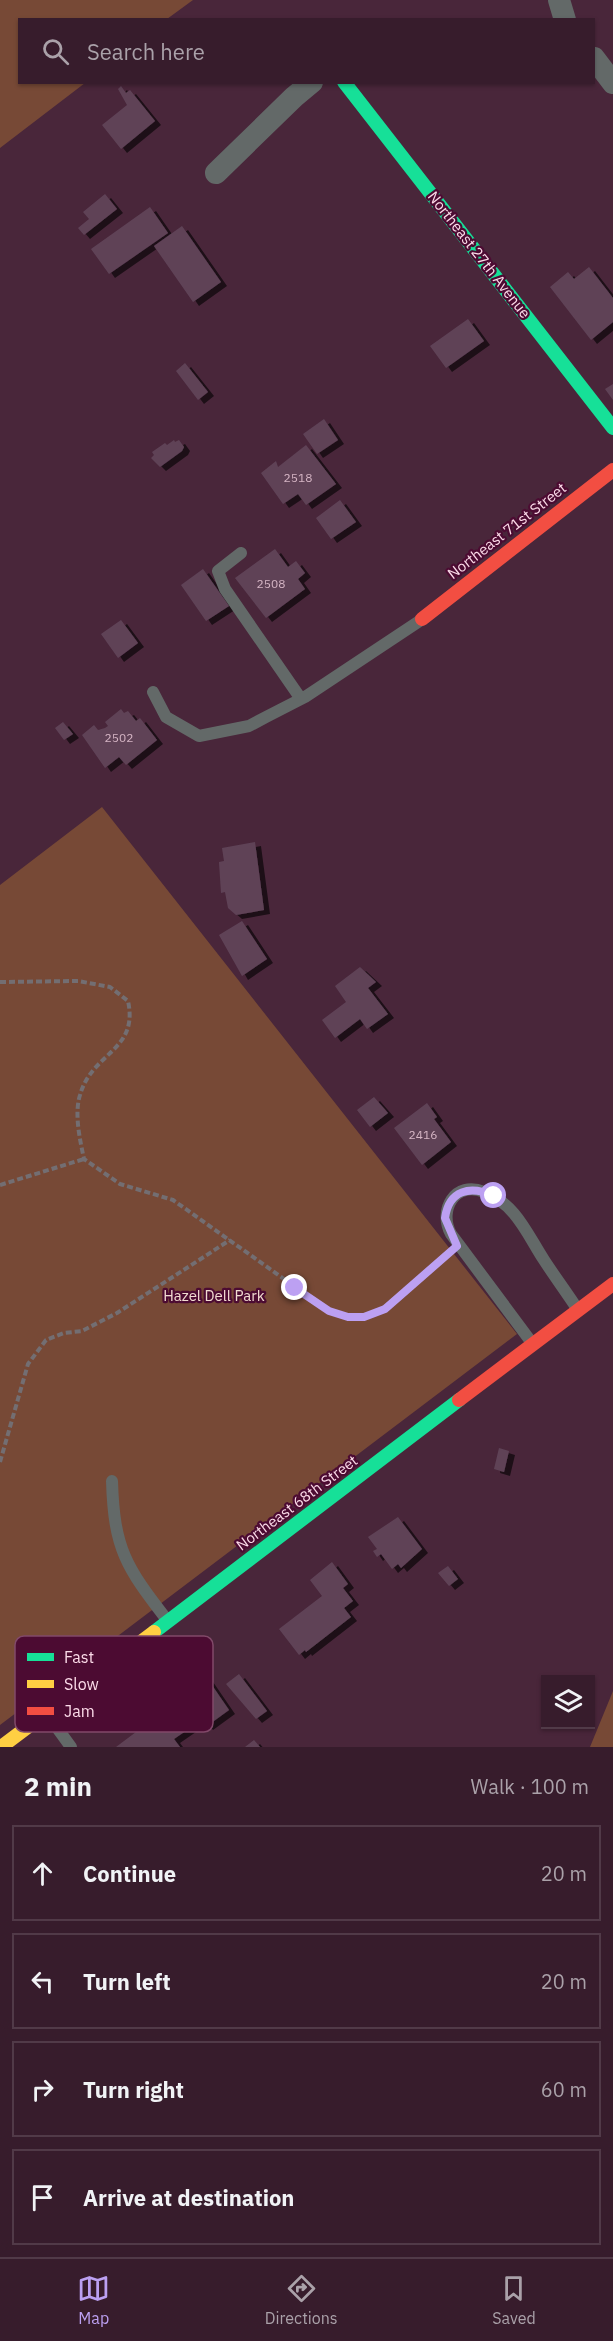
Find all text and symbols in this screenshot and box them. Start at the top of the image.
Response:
search box [18,18,595,84]
icon: search [39,35,72,68]
text: Search here [87,37,205,66]
street label: Northeast 27th Avenue [424,187,535,322]
house number: 2518 [284,470,312,485]
street label: Northeast 71st Street [443,478,570,583]
house number: 2508 [257,576,285,591]
house number: 2502 [105,730,133,745]
house number: 2416 [409,1127,437,1142]
route start [480,1182,506,1208]
route end [281,1274,307,1300]
park label: Hazel Dell Park [163,1286,265,1305]
street label: Northeast 68th Street [232,1451,361,1554]
legend [15,1636,213,1732]
text: Fast [64,1647,94,1667]
text: Slow [64,1674,99,1694]
map controls [541,1675,595,1729]
button: layers [541,1675,595,1729]
text: Jam [64,1701,95,1721]
text: 2 min [24,1769,92,1803]
text: Walk · 100 m [471,1773,589,1800]
icon: ahead [26,1857,59,1890]
text: Continue [83,1859,176,1888]
text: 20 m [541,1860,587,1887]
icon: left [26,1965,59,1998]
text: Turn left [83,1967,171,1996]
text: 20 m [541,1968,587,1995]
icon: right [26,2073,59,2106]
text: Turn right [83,2075,184,2104]
text: 60 m [541,2076,587,2103]
icon: arrive [26,2181,59,2214]
text: Arrive at destination [83,2183,294,2212]
tab: Map [77,2272,110,2328]
tab: Directions [265,2272,338,2328]
tab: Saved [492,2272,536,2328]

